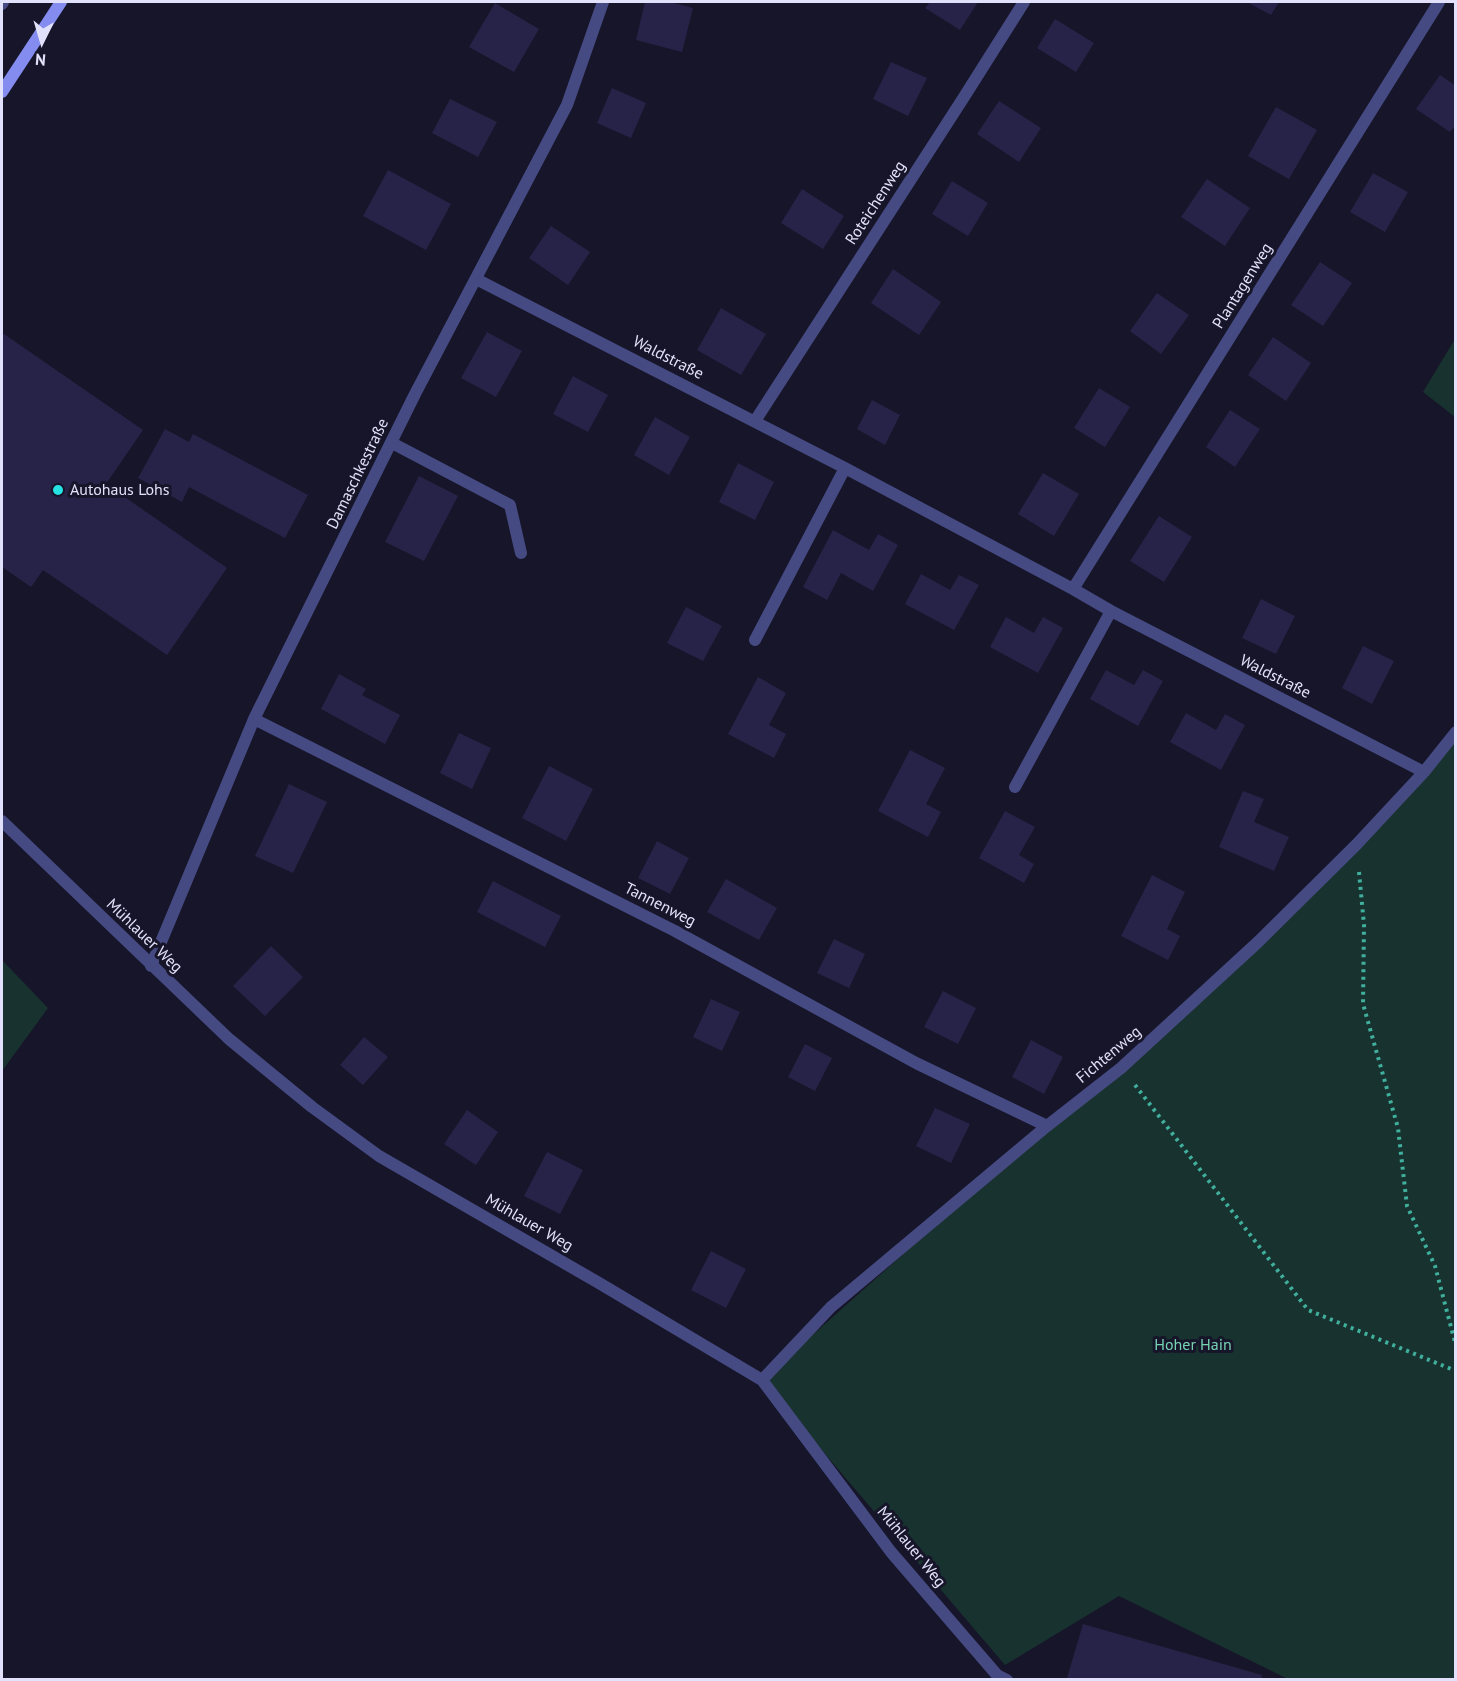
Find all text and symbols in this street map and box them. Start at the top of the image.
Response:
north arrow [12,12,72,72]
text: N [34,50,47,70]
street label: Roteichenweg [842,158,910,248]
street label: Plantagenweg [1209,240,1277,332]
street label: Waldstraße [629,332,707,384]
street label: Damaschkestraße [323,416,393,532]
place label: Autohaus Lohs [70,480,170,500]
marker: Autohaus Lohs [51,483,65,497]
street label: Waldstraße [1236,651,1314,703]
street label: Tannenweg [621,879,699,931]
street label: Mühlauer Weg [102,895,186,977]
street label: Fichtenweg [1073,1022,1145,1088]
street label: Mühlauer Weg [482,1190,576,1256]
park label: Hoher Hain [1154,1335,1232,1355]
street label: Mühlauer Weg [873,1503,949,1591]

